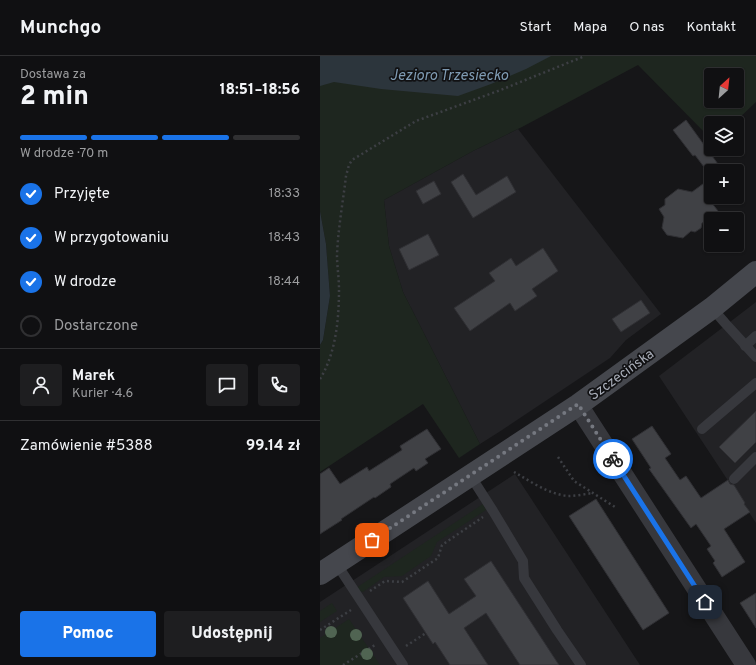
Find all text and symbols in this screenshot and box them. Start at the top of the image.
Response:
text: Munchgo [20,16,101,40]
text: Start [519,19,551,36]
text: Mapa [573,19,607,36]
text: O nas [629,19,665,36]
text: Kontakt [687,19,736,36]
text: Dostawa za [20,67,86,83]
water label: Jezioro Trzesiecko [390,67,508,86]
north arrow [704,68,744,108]
map controls [704,68,744,252]
text: 2 min [20,81,89,114]
text: 18:51–18:56 [219,81,300,100]
button: layers [704,116,744,156]
text: W drodze · 70 m [20,146,108,162]
button: + [704,164,744,204]
icon: check [20,183,42,205]
text: Przyjęte [54,185,110,204]
text: 18:33 [269,186,300,202]
button: − [704,212,744,252]
icon: check [20,227,42,249]
text: W przygotowaniu [54,229,169,248]
text: 18:43 [268,230,300,246]
icon: check [20,271,42,293]
text: W drodze [54,273,116,292]
text: 18:44 [268,274,300,290]
text: Dostarczone [54,317,138,336]
street label: Szczecińska [586,346,658,405]
button: person [20,364,62,406]
button: chat [206,364,248,406]
button: phone [258,364,300,406]
text: Marek [72,367,115,386]
text: Kurier · 4.6 [72,386,133,402]
text: Zamówienie #5388 [20,437,153,456]
text: 99.14 zł [246,437,300,456]
courier [593,439,633,479]
icon: bike [602,448,624,470]
pin [355,523,389,557]
icon: bag [361,529,383,551]
pin [688,585,722,619]
icon: home [694,591,716,613]
button: Pomoc [20,611,156,657]
button: Udostępnij [164,611,300,657]

